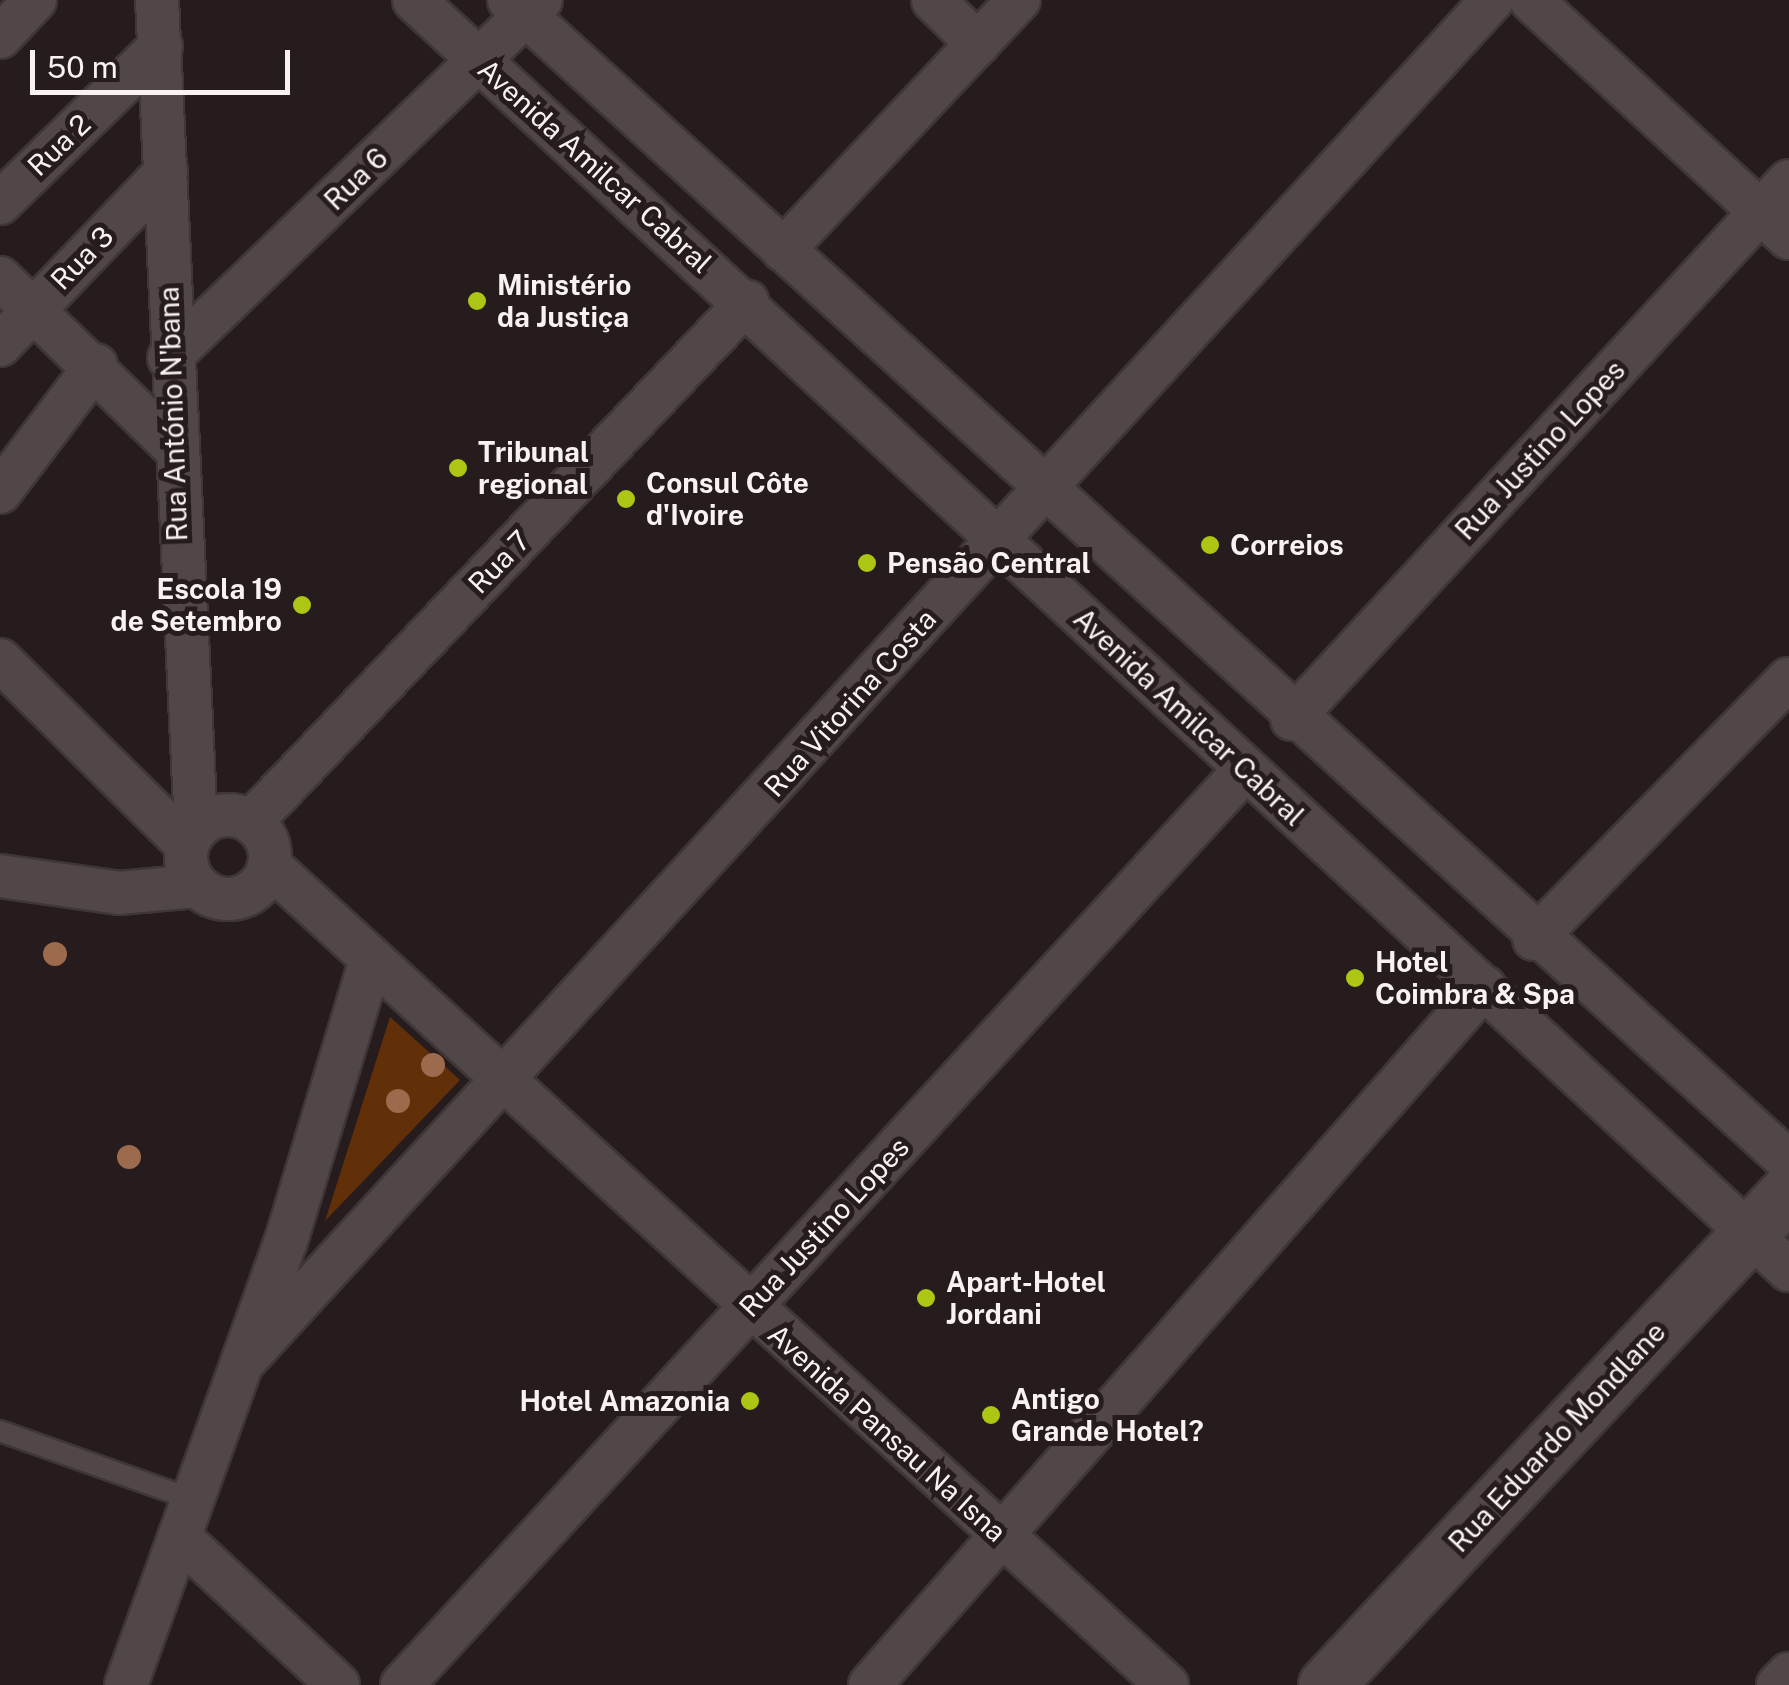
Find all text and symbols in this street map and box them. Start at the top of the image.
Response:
scale bar [35,30,295,92]
text: 50 m [47,49,118,85]
street label: Avenida Amilcar Cabral [471,52,719,280]
street label: Rua 2 [21,107,97,183]
street label: Rua 6 [317,141,395,217]
street label: Rua 3 [44,219,120,297]
place label: Ministério da Justiça [497,268,631,334]
street label: Rua António N'bana [152,286,194,542]
marker: Ministério da Justiça [466,290,488,312]
street label: Rua Justino Lopes [1448,353,1632,547]
place label: Tribunal regional [478,435,589,501]
marker: Tribunal regional [447,457,469,479]
place label: Consul Côte d'Ivoire [646,466,809,532]
marker: Consul Côte d'Ivoire [615,488,637,510]
street label: Rua 7 [461,524,537,600]
place label: Correios [1230,528,1344,562]
marker: Correios [1199,534,1221,556]
place label: Pensão Central [887,546,1091,580]
marker: Pensão Central [856,552,878,574]
place label: Escola 19 de Setembro [111,572,282,638]
marker: Escola 19 de Setembro [291,594,313,616]
street label: Avenida Amilcar Cabral [1067,601,1311,833]
street label: Rua Vitorina Costa [757,602,943,804]
place label: Hotel Coimbra & Spa [1375,945,1575,1011]
marker: Hotel Coimbra & Spa [1344,967,1366,989]
street label: Rua Justino Lopes [732,1130,916,1324]
place label: Apart-Hotel Jordani [946,1265,1106,1331]
marker: Apart-Hotel Jordani [915,1287,937,1309]
street label: Rua Eduardo Mondlane [1442,1315,1672,1559]
street label: Avenida Pansau Na Isna [761,1317,1013,1549]
place label: Antigo Grande Hotel? [1011,1382,1204,1448]
place label: Hotel Amazonia [519,1384,730,1418]
marker: Hotel Amazonia [739,1390,761,1412]
marker: Antigo Grande Hotel? [980,1404,1002,1426]

